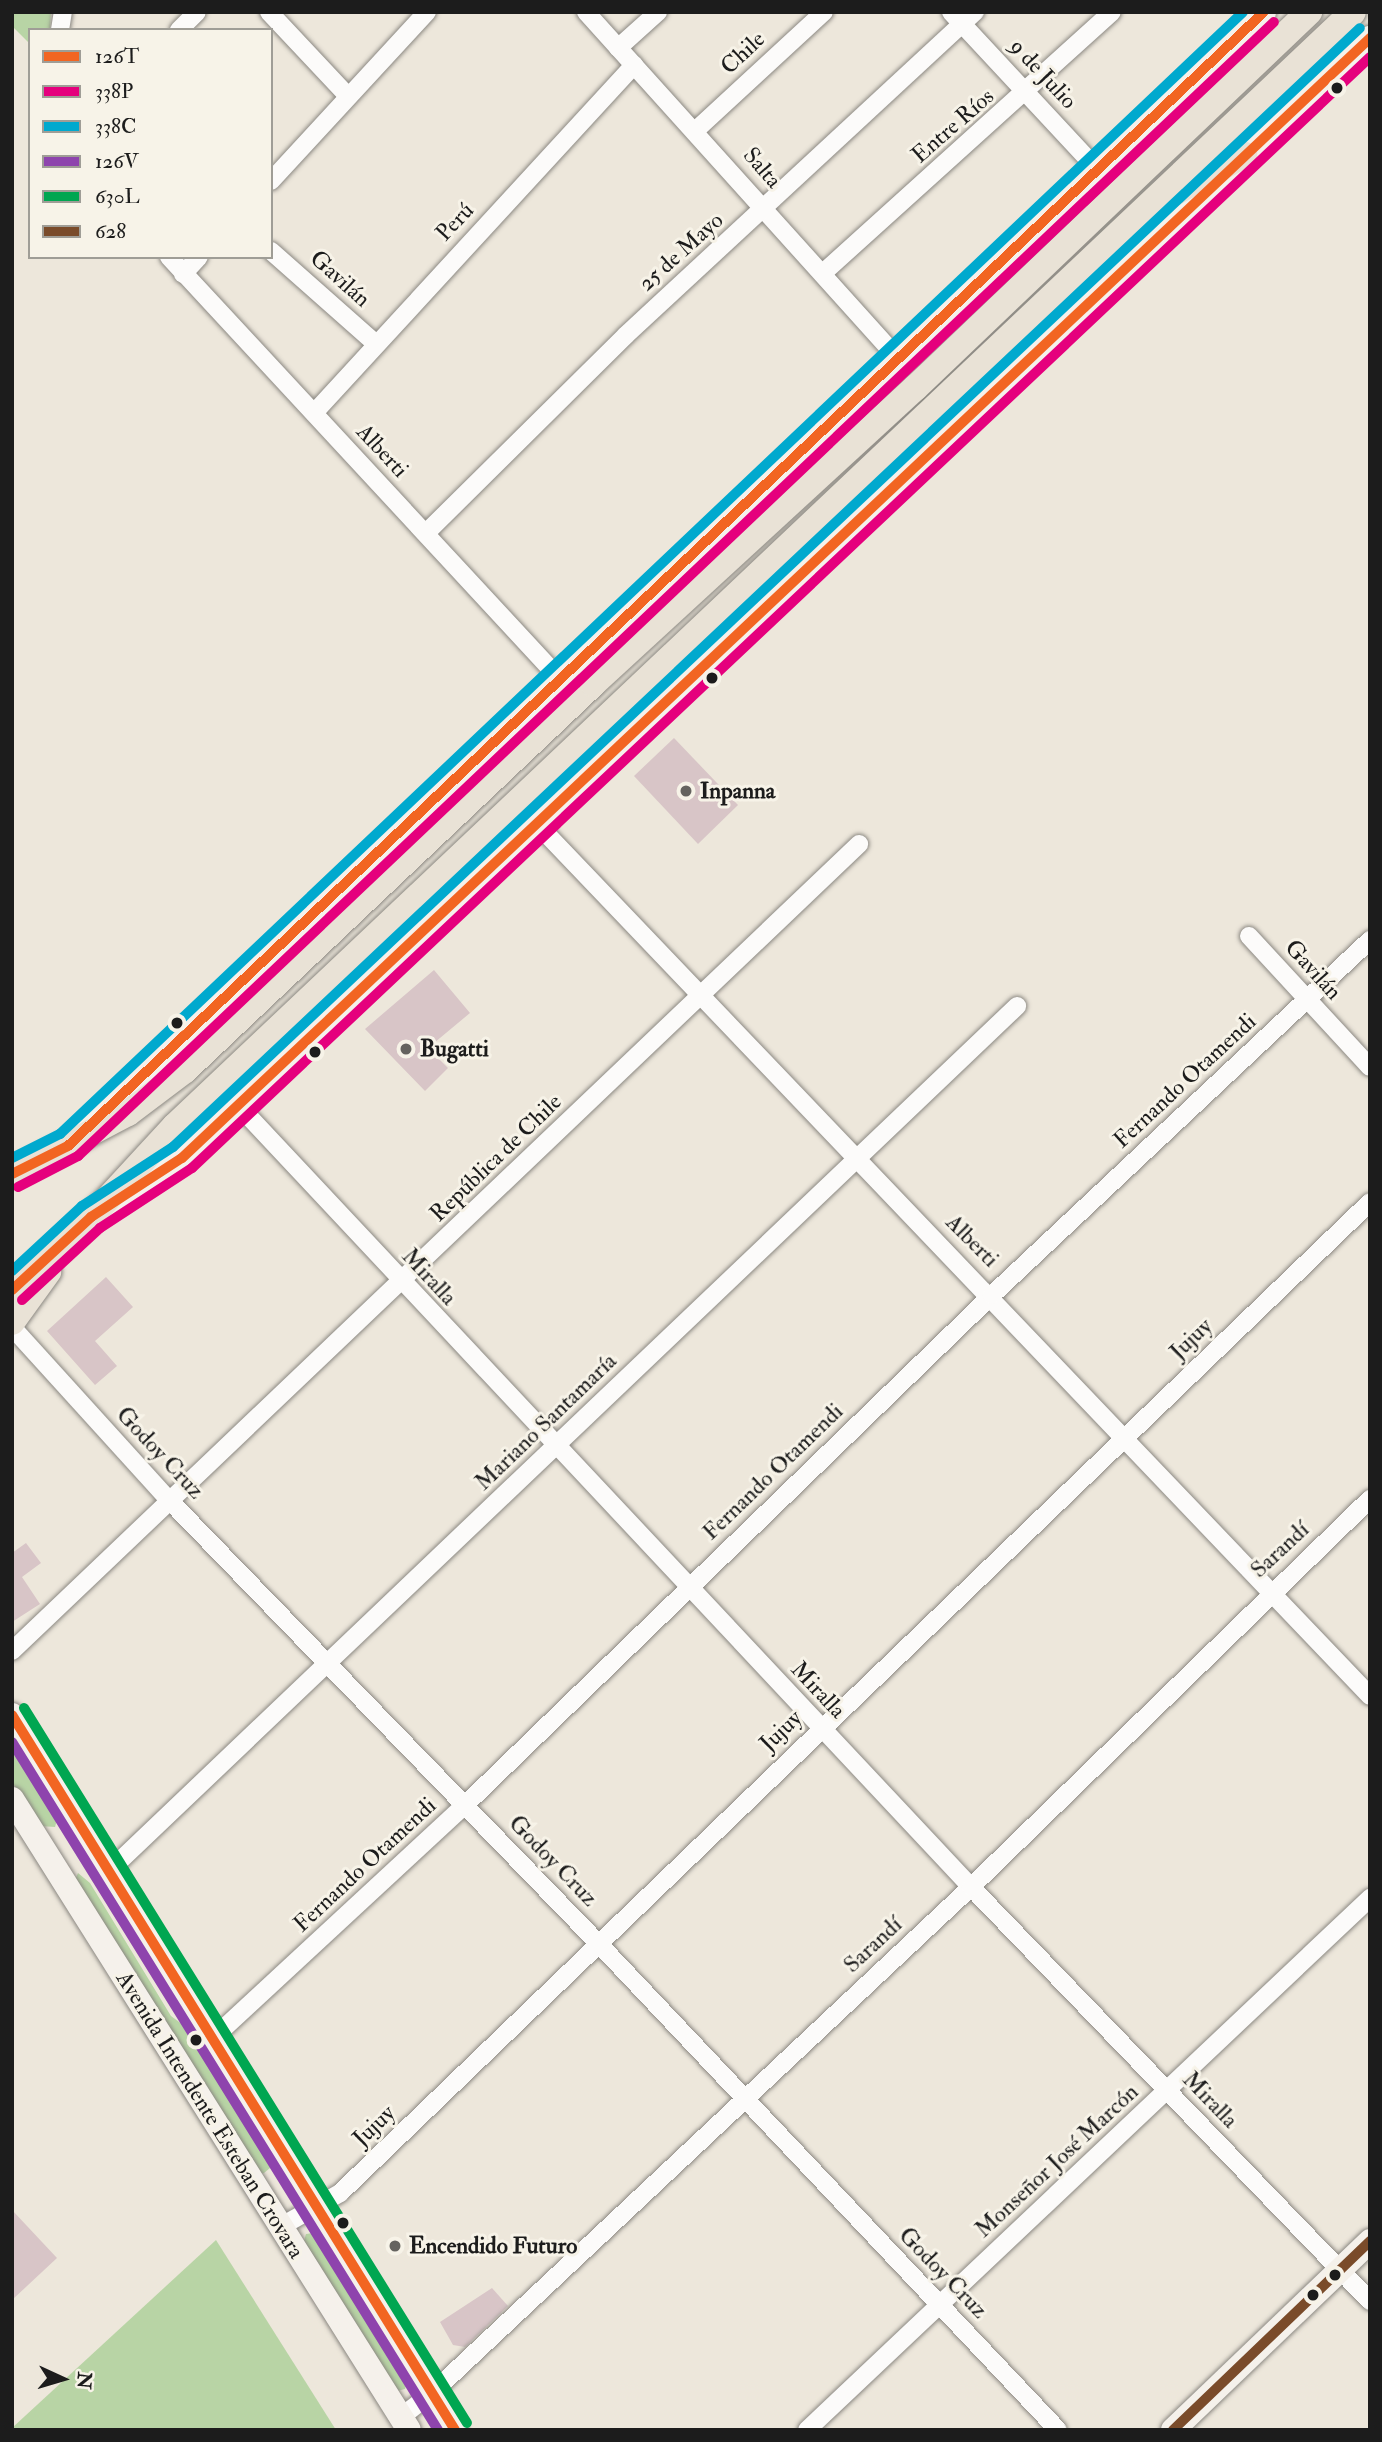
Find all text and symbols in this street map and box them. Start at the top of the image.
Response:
street label: Chile [715,26,771,80]
legend [28,28,273,259]
street label: 9 de Julio [1004,33,1082,115]
text: 126T [95,43,139,70]
text: 338P [95,78,133,105]
unlabelled marker [1330,81,1344,95]
street label: Entre Ríos [906,83,1000,169]
text: 338C [95,113,136,140]
street label: Salta [737,142,787,194]
text: 126V [95,148,139,175]
text: 630L [95,183,140,210]
street label: Perú [430,197,480,247]
street label: 25 de Mayo [633,207,729,297]
text: 628 [95,218,126,245]
street label: Gavilán [304,245,376,313]
street label: Alberti [350,418,414,484]
unlabelled marker [705,671,719,685]
place label: Inpanna [700,777,775,805]
marker: Inpanna [678,783,694,799]
street label: Gavilán [1279,934,1347,1006]
street label: Fernando Otamendi [1108,1008,1262,1154]
unlabelled marker [170,1016,184,1030]
place label: Bugatti [420,1035,489,1063]
marker: Bugatti [398,1041,414,1057]
unlabelled marker [308,1045,322,1059]
street label: República de Chile [424,1088,568,1228]
street label: Alberti [940,1209,1004,1273]
street label: Miralla [396,1243,462,1311]
street label: Jujuy [1164,1312,1218,1366]
street label: Mariano Santamaría [470,1348,622,1496]
street label: Fernando Otamendi [697,1398,849,1546]
street label: Godoy Cruz [110,1401,210,1505]
street label: Sarandí [1245,1516,1315,1584]
street label: Miralla [785,1656,851,1724]
street label: Jujuy [754,1704,808,1758]
street label: Fernando Otamendi [288,1792,442,1938]
street label: Godoy Cruz [503,1810,603,1912]
street label: Sarandí [838,1911,908,1979]
street label: Avenida Intendente Esteban Crovara [110,1966,310,2264]
unlabelled marker [189,2033,203,2047]
street label: Miralla [1177,2066,1243,2134]
street label: Monseñor José Marcón [970,2078,1144,2244]
street label: Jujuy [347,2099,401,2153]
unlabelled marker [336,2216,350,2230]
street label: Godoy Cruz [893,2222,993,2324]
place label: Encendido Futuro [409,2232,577,2260]
marker: Encendido Futuro [387,2238,403,2254]
unlabelled marker [1328,2268,1342,2282]
unlabelled marker [1306,2288,1320,2302]
north arrow [28,2344,98,2414]
text: N [71,2371,97,2390]

